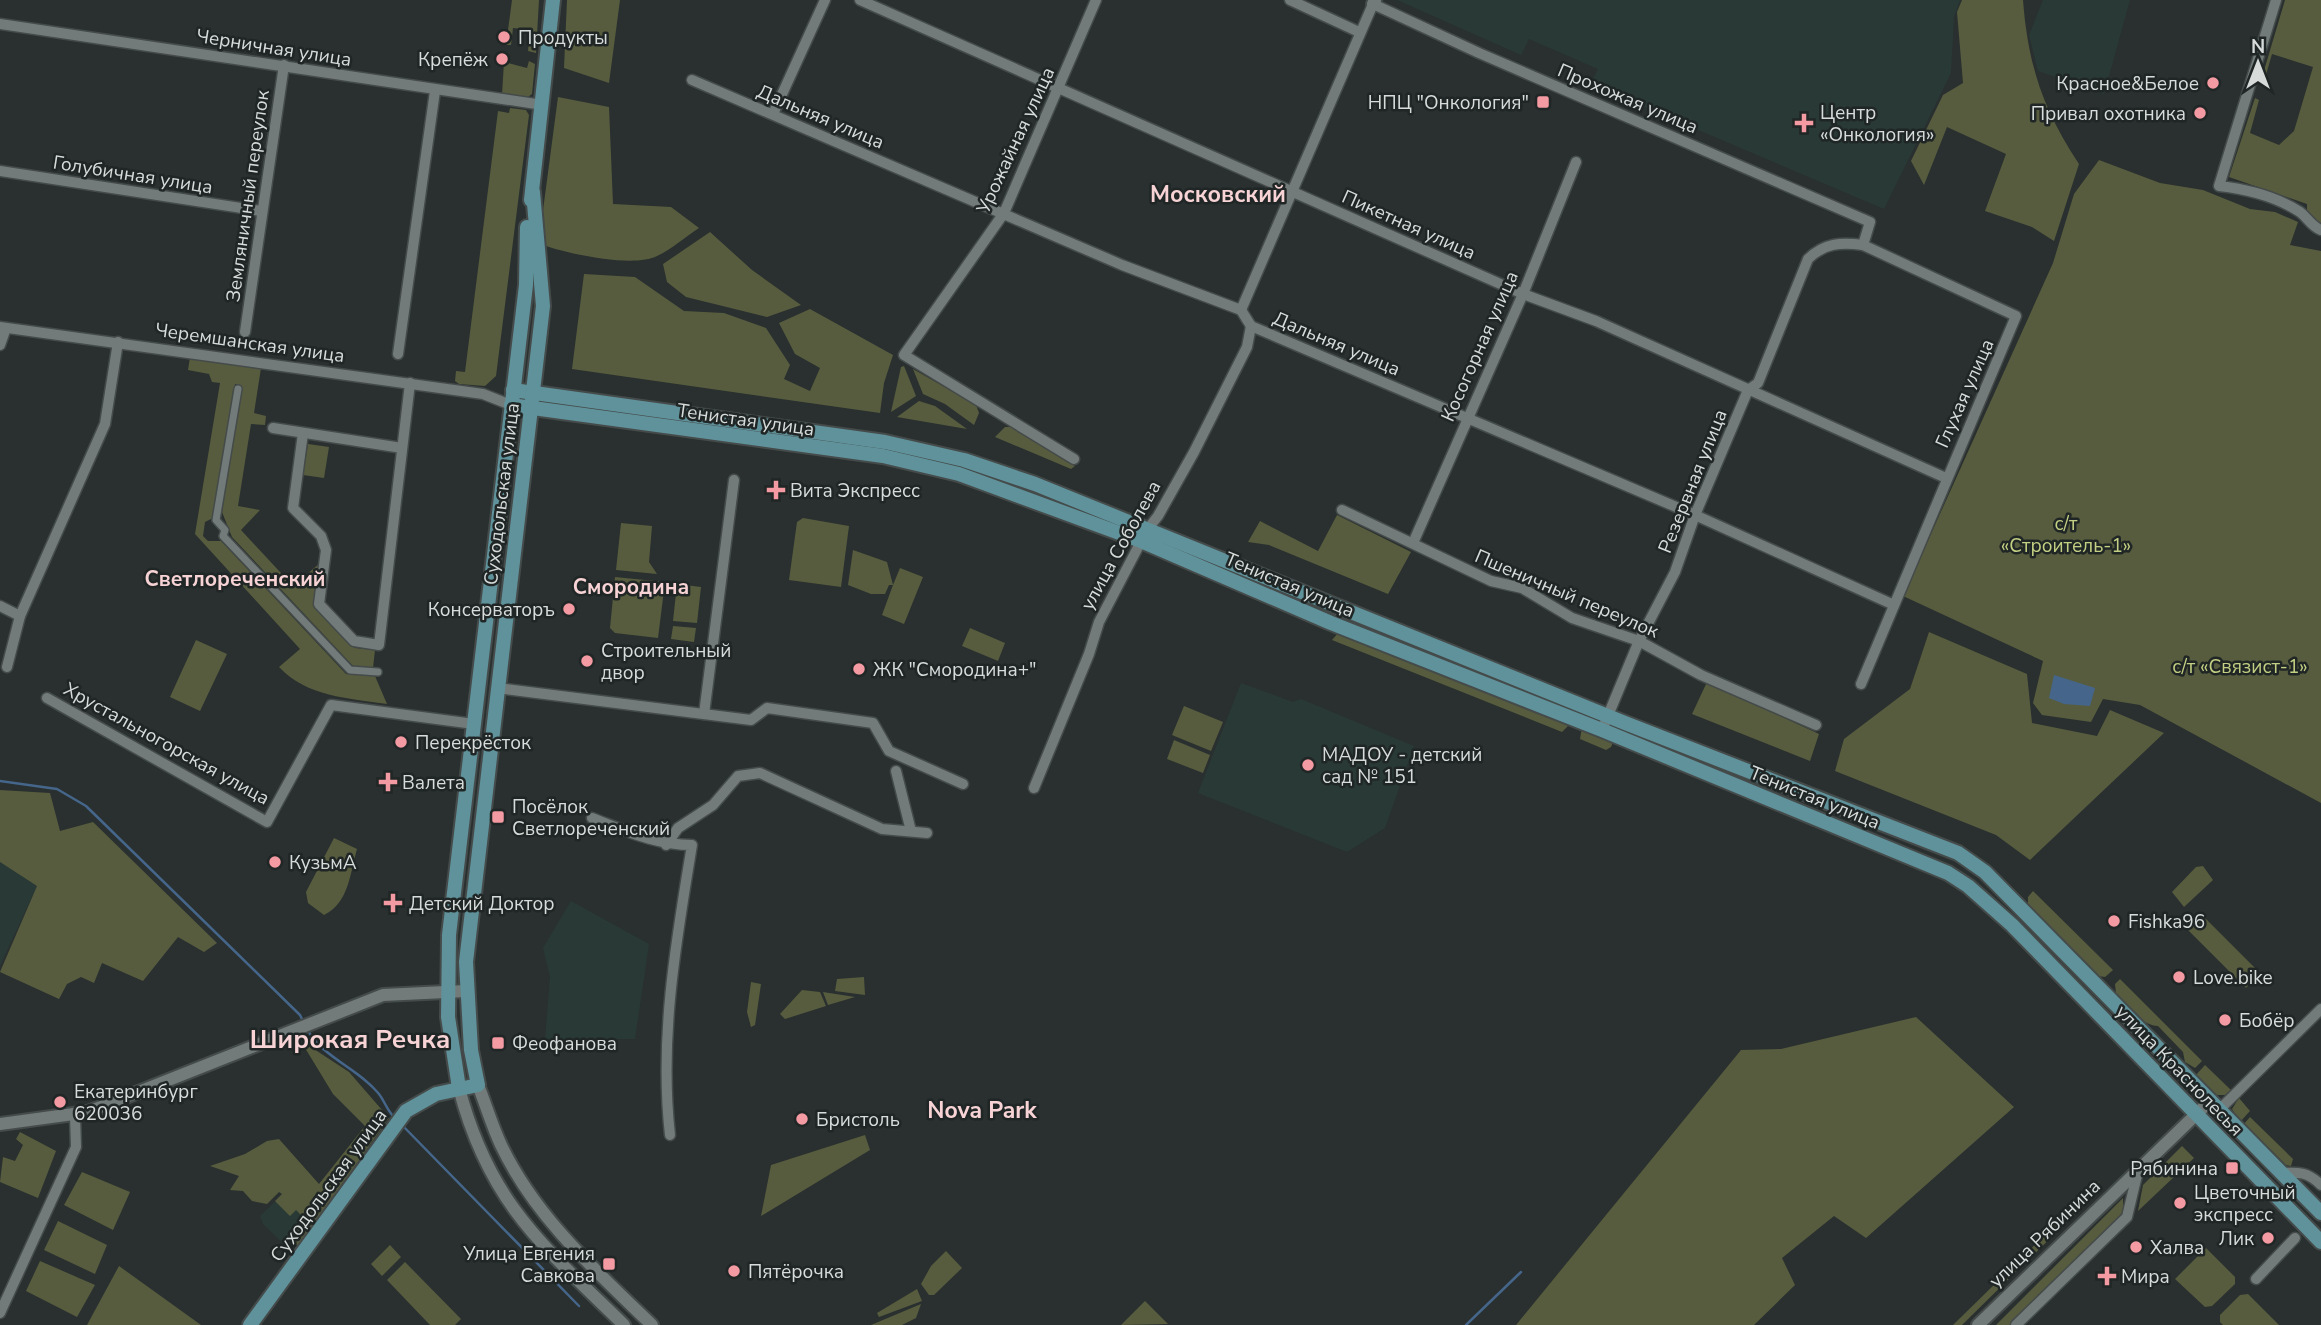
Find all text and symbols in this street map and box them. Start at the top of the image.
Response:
street label: Черничная улица [194,23,353,73]
place label: Продукты [518,25,608,51]
north arrow [2223,28,2293,98]
marker: Продукты [496,29,512,45]
text: N [2251,34,2265,60]
place label: Крепёж [418,47,488,73]
marker: Крепёж [494,51,510,67]
street label: Прохожая улица [1553,58,1702,140]
street label: Урожайная улица [970,63,1061,219]
place label: Красное&Белое [2056,71,2199,97]
marker: Красное&Белое [2205,75,2221,91]
street label: Дальняя улица [753,78,888,155]
street label: Земляничный переулок [220,88,276,304]
place label: НПЦ "Онкология" [1368,90,1529,116]
marker: НПЦ "Онкология" [1535,94,1551,110]
place label: Центр «Онкология» [1820,100,1934,148]
place label: Привал охотника [2031,101,2186,127]
marker: Привал охотника [2192,105,2208,121]
marker: Центр «Онкология» [1794,113,1814,133]
street label: Голубичная улица [51,150,215,200]
district label: Московский [1150,179,1286,210]
street label: Пикетная улица [1338,184,1480,266]
street label: Косогорная улица [1435,267,1525,426]
street label: Дальняя улица [1269,305,1404,382]
street label: Черемшанская улица [153,317,346,369]
street label: Глухая улица [1929,335,2001,452]
street label: Тенистая улица [676,397,816,442]
street label: Суходольская улица [478,402,526,587]
street label: Резервная улица [1652,406,1734,557]
street label: улица Соболева [1075,476,1167,615]
place label: Вита Экспресс [790,478,920,504]
marker: Вита Экспресс [768,482,784,498]
park label: с/т «Строитель-1» [2001,511,2131,559]
street label: Пшеничный переулок [1471,543,1663,644]
street label: Тенистая улица [1221,546,1358,624]
district label: Светлореченский [145,565,326,593]
district label: Смородина [573,573,689,601]
place label: Консерваторъ [428,597,555,623]
marker: Консерваторъ [561,601,577,617]
place label: Строительный двор [601,638,731,686]
marker: Строительный двор [579,653,595,669]
park label: с/т «Связист-1» [2172,654,2308,680]
place label: ЖК "Смородина+" [873,657,1037,683]
marker: ЖК "Смородина+" [851,661,867,677]
street label: Хрустальногорская улица [59,676,274,811]
place label: Перекрёсток [415,730,531,756]
marker: Перекрёсток [393,734,409,750]
place label: МАДОУ - детский сад № 151 [1322,742,1482,790]
marker: МАДОУ - детский сад № 151 [1300,757,1316,773]
street label: Тенистая улица [1746,760,1884,836]
place label: Валета [402,770,465,796]
marker: Валета [380,774,396,790]
place label: Посёлок Светлореченский [512,794,670,842]
marker: Посёлок Светлореченский [490,809,506,825]
place label: КузьмА [289,850,357,876]
marker: КузьмА [267,854,283,870]
place label: Детский Доктор [409,891,555,917]
marker: Детский Доктор [383,893,403,913]
place label: Fishka96 [2128,909,2205,935]
marker: Fishka96 [2106,913,2122,929]
place label: Love.bike [2193,965,2273,991]
marker: Love.bike [2171,969,2187,985]
street label: улица Краснолесья [2110,999,2249,1142]
place label: Бобёр [2239,1008,2295,1034]
marker: Бобёр [2217,1012,2233,1028]
district label: Широкая Речка [250,1022,450,1057]
place label: Феофанова [512,1031,617,1057]
marker: Феофанова [490,1035,506,1051]
place label: Екатеринбург 620036 [74,1079,198,1127]
marker: Екатеринбург 620036 [52,1094,68,1110]
district label: Nova Park [927,1095,1037,1126]
street label: Суходольская улица [264,1104,393,1267]
place label: Бристоль [816,1107,900,1133]
marker: Бристоль [794,1111,810,1127]
place label: Рябинина [2130,1156,2218,1182]
marker: Рябинина [2224,1160,2240,1176]
street label: улица Рябинина [1983,1174,2106,1294]
place label: Цветочный экспресс [2194,1180,2295,1228]
marker: Цветочный экспресс [2172,1195,2188,1211]
place label: Лик [2219,1226,2254,1252]
marker: Лик [2260,1230,2276,1246]
place label: Халва [2150,1235,2204,1261]
marker: Халва [2128,1239,2144,1255]
place label: Улица Евгения Савкова [462,1241,595,1289]
marker: Улица Евгения Савкова [601,1256,617,1272]
place label: Пятёрочка [748,1259,844,1285]
marker: Пятёрочка [726,1263,742,1279]
place label: Мира [2121,1264,2170,1290]
marker: Мира [2099,1268,2115,1284]

